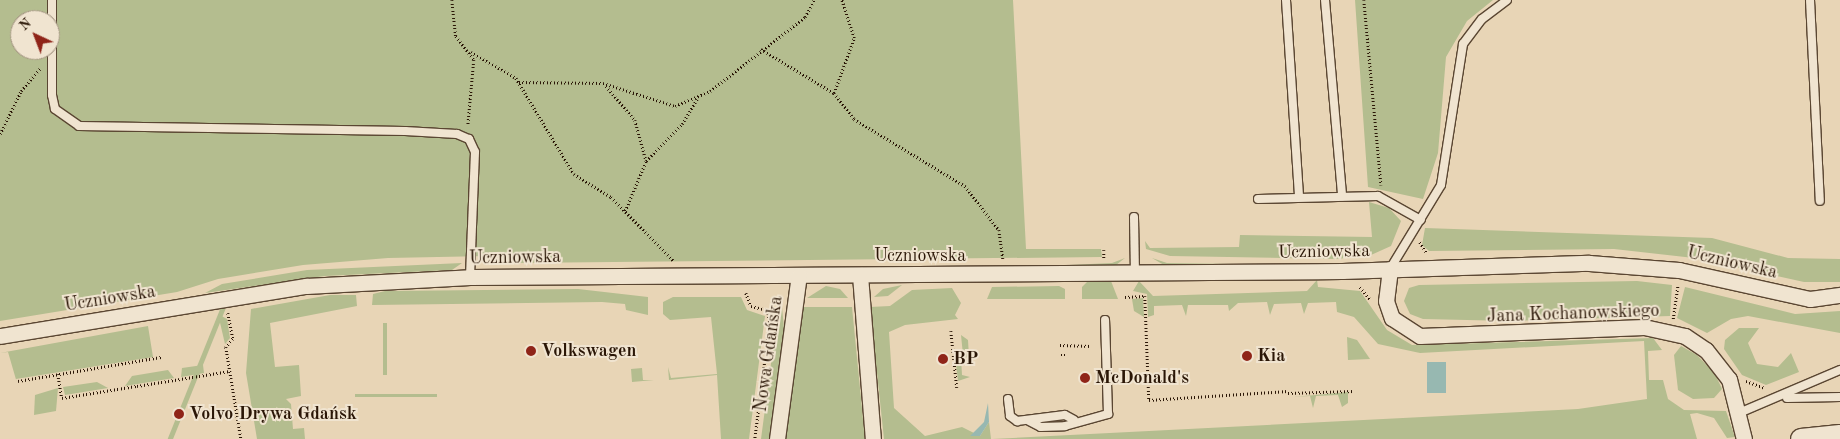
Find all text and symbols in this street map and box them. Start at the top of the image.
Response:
north arrow [10,10,60,60]
text: N [17,16,34,34]
street label: Uczniowska [1278,240,1370,264]
street label: Uczniowska [1685,242,1779,284]
street label: Uczniowska [874,245,966,267]
street label: Uczniowska [469,246,561,270]
street label: Uczniowska [63,281,157,317]
street label: Nowa Gdańska [750,295,788,413]
street label: Jana Kochanowskiego [1486,300,1660,328]
place label: Volkswagen [541,340,636,362]
marker: Volkswagen [525,345,537,357]
place label: Kia [1257,345,1285,367]
place label: BP [953,348,978,370]
marker: Kia [1241,350,1253,362]
marker: BP [937,353,949,365]
place label: McDonald's [1095,367,1189,389]
marker: McDonald's [1079,372,1091,384]
place label: Volvo Drywa Gdańsk [189,403,357,425]
marker: Volvo Drywa Gdańsk [173,408,185,420]

